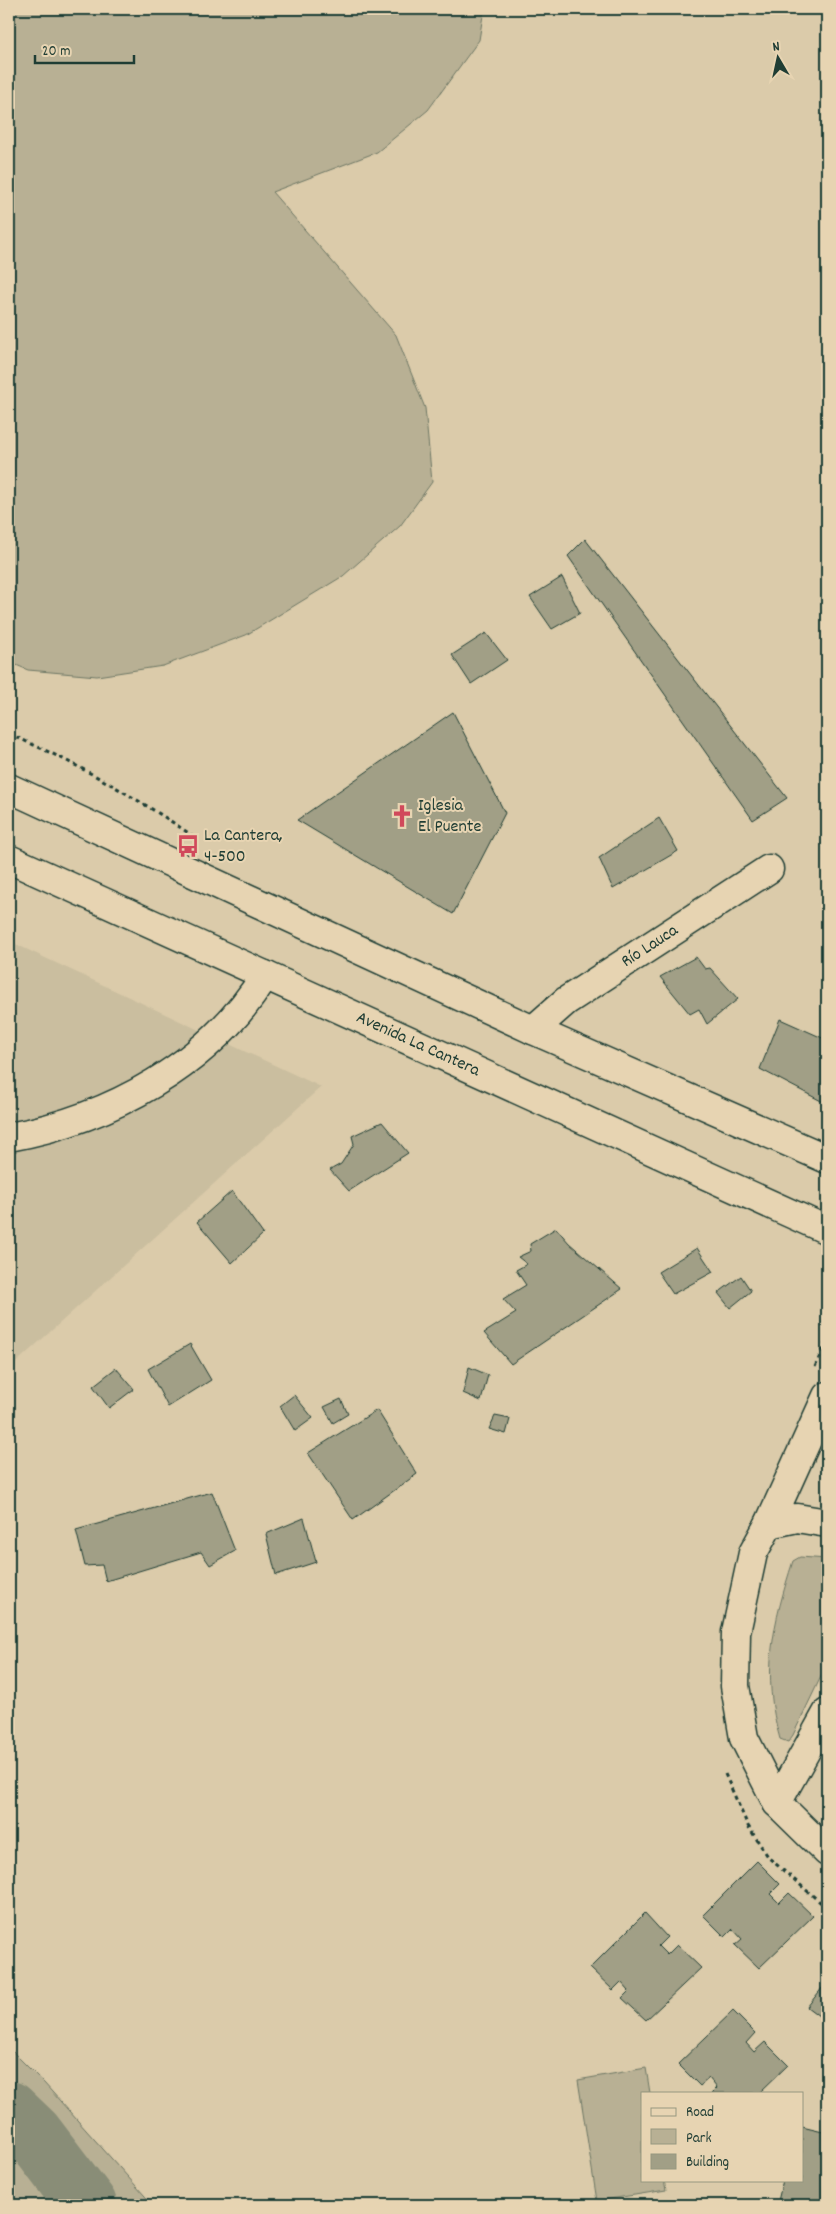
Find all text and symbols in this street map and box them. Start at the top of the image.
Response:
scale bar [35,32,134,64]
north arrow [754,32,804,82]
text: N [771,37,781,58]
text: 20 m [42,41,70,63]
place label: Iglesia El Puente [418,794,481,840]
church icon: Iglesia El Puente [389,803,415,829]
place label: La Cantera, 4-500 [204,824,283,870]
bus stop icon: La Cantera, 4-500 [175,833,201,859]
street label: Río Lauca [616,918,684,974]
street label: Avenida La Cantera [352,1006,484,1084]
legend [641,2092,804,2182]
text: Road [686,2102,714,2124]
text: Park [686,2128,712,2150]
text: Building [686,2152,729,2174]

